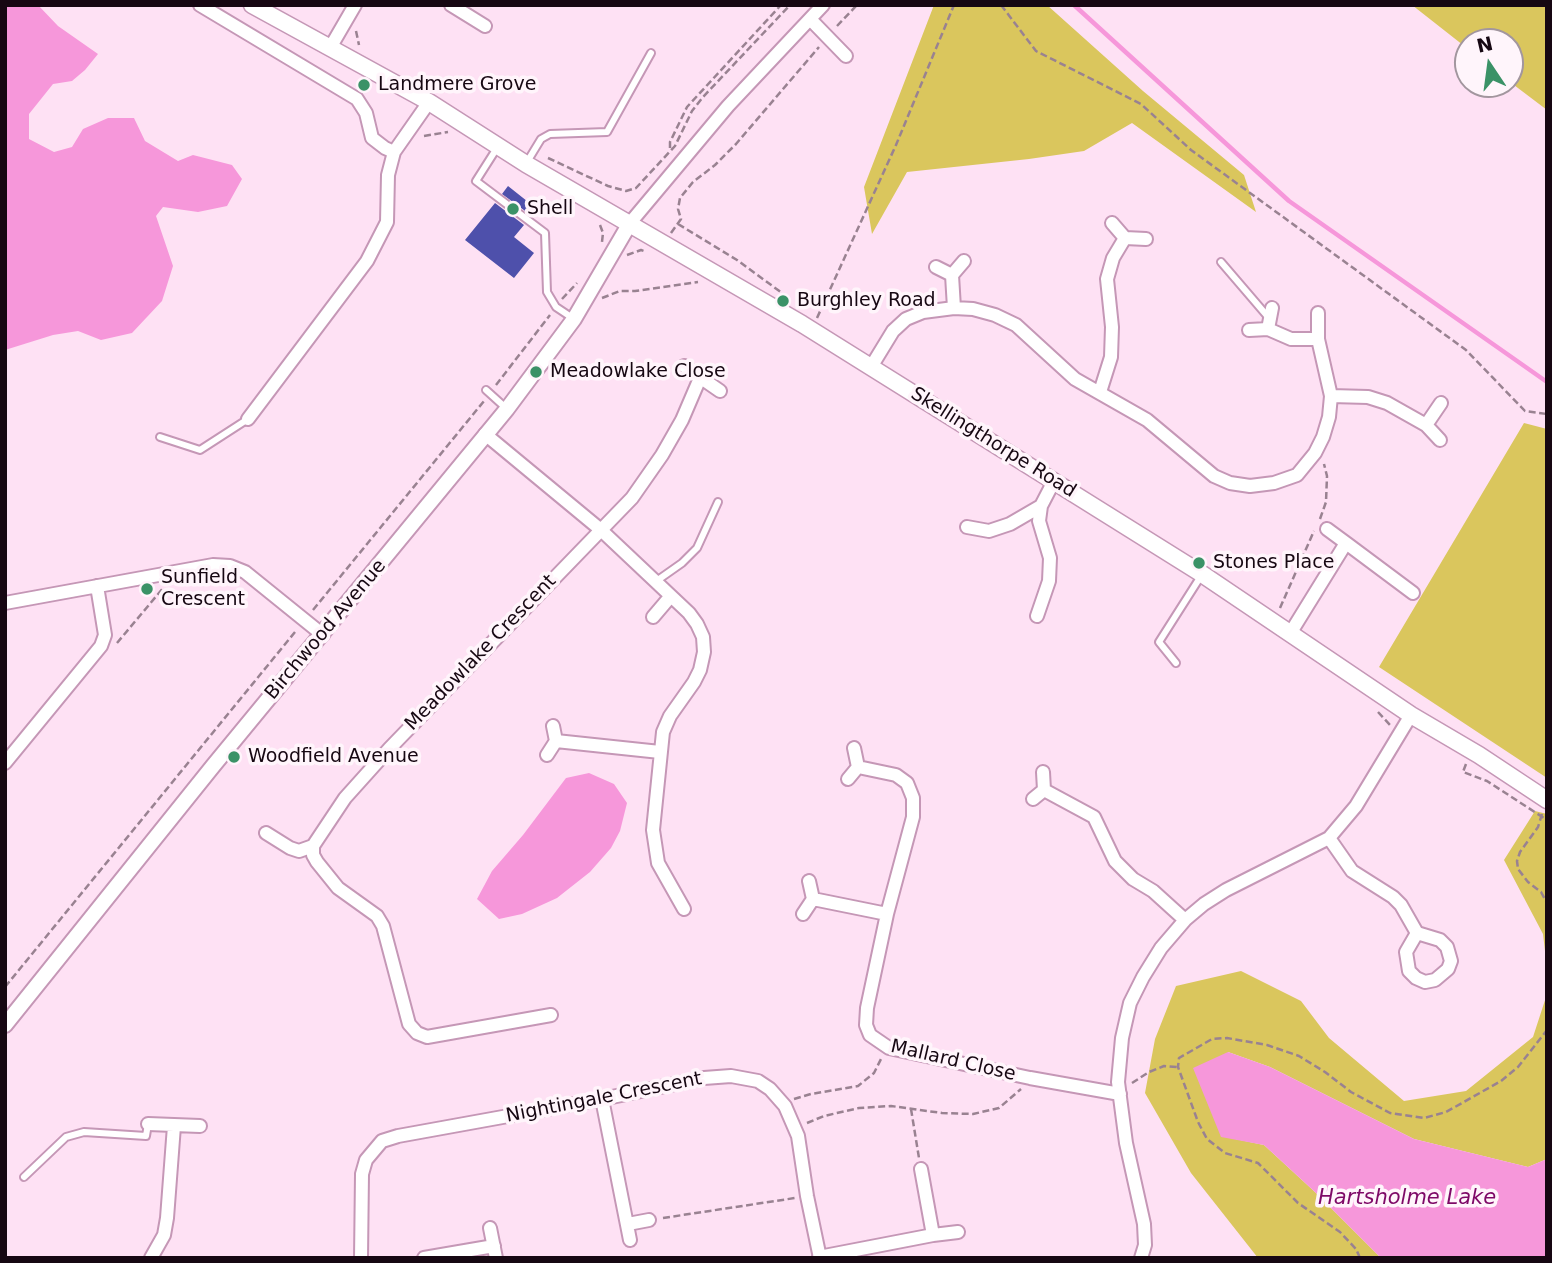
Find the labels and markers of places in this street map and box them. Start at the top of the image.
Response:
place label: Landmere Grove [378,74,536,96]
marker: Landmere Grove [356,77,372,93]
place label: Shell [527,198,573,220]
marker: Shell [505,201,521,217]
place label: Burghley Road [797,290,936,312]
marker: Burghley Road [775,293,791,309]
place label: Meadowlake Close [550,361,726,383]
marker: Meadowlake Close [528,364,544,380]
place label: Stones Place [1213,552,1334,574]
marker: Stones Place [1191,555,1207,571]
place label: Sunfield Crescent [161,567,245,611]
marker: Sunfield Crescent [139,581,155,597]
place label: Woodfield Avenue [248,746,419,768]
marker: Woodfield Avenue [226,749,242,765]

